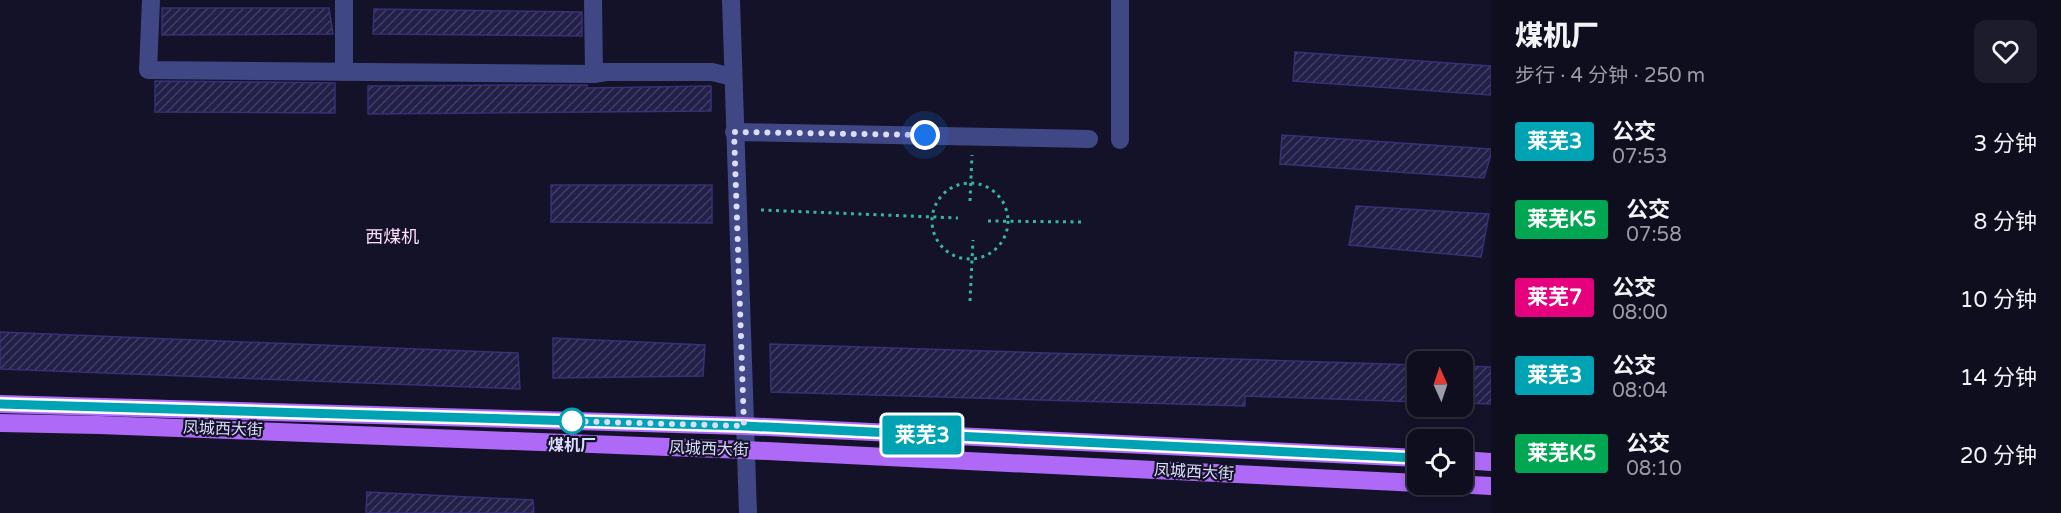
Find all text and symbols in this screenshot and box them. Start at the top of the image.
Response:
text: 煤机厂 [1515,19,1599,53]
button: heart [1974,20,2037,83]
text: 步行 · 4 分钟 · 250 m [1515,64,1705,88]
text: 公交 [1612,119,1656,145]
your location [910,120,940,150]
text: 莱芜3 [1527,129,1582,154]
text: 3 分钟 [1973,131,2037,157]
text: 07:53 [1612,145,1668,169]
text: 公交 [1626,197,1670,223]
text: 莱芜K5 [1527,207,1596,232]
text: 8 分钟 [1973,209,2037,235]
text: 07:58 [1626,223,1682,247]
district label: 西煤机 [365,226,419,248]
text: 公交 [1612,275,1656,301]
text: 莱芜7 [1527,285,1582,310]
text: 10 分钟 [1960,287,2037,313]
text: 08:00 [1612,301,1668,325]
north arrow [1407,351,1473,417]
map controls [1407,351,1473,495]
text: 公交 [1612,353,1656,379]
text: 莱芜3 [1527,363,1582,388]
text: 14 分钟 [1960,365,2037,391]
text: 08:04 [1612,379,1668,403]
marker: 煤机厂 [559,408,585,434]
line badge: 莱芜3 [888,416,956,454]
street label: 凤城西大街 [183,418,263,440]
text: 莱芜3 [894,423,950,448]
button: locate [1407,429,1473,495]
text: 公交 [1626,431,1670,457]
place label: 煤机厂 [548,436,596,456]
street label: 凤城西大街 [669,438,749,460]
text: 莱芜K5 [1527,441,1596,466]
text: 20 分钟 [1960,443,2037,469]
text: 08:10 [1626,457,1682,481]
street label: 凤城西大街 [1154,460,1234,484]

